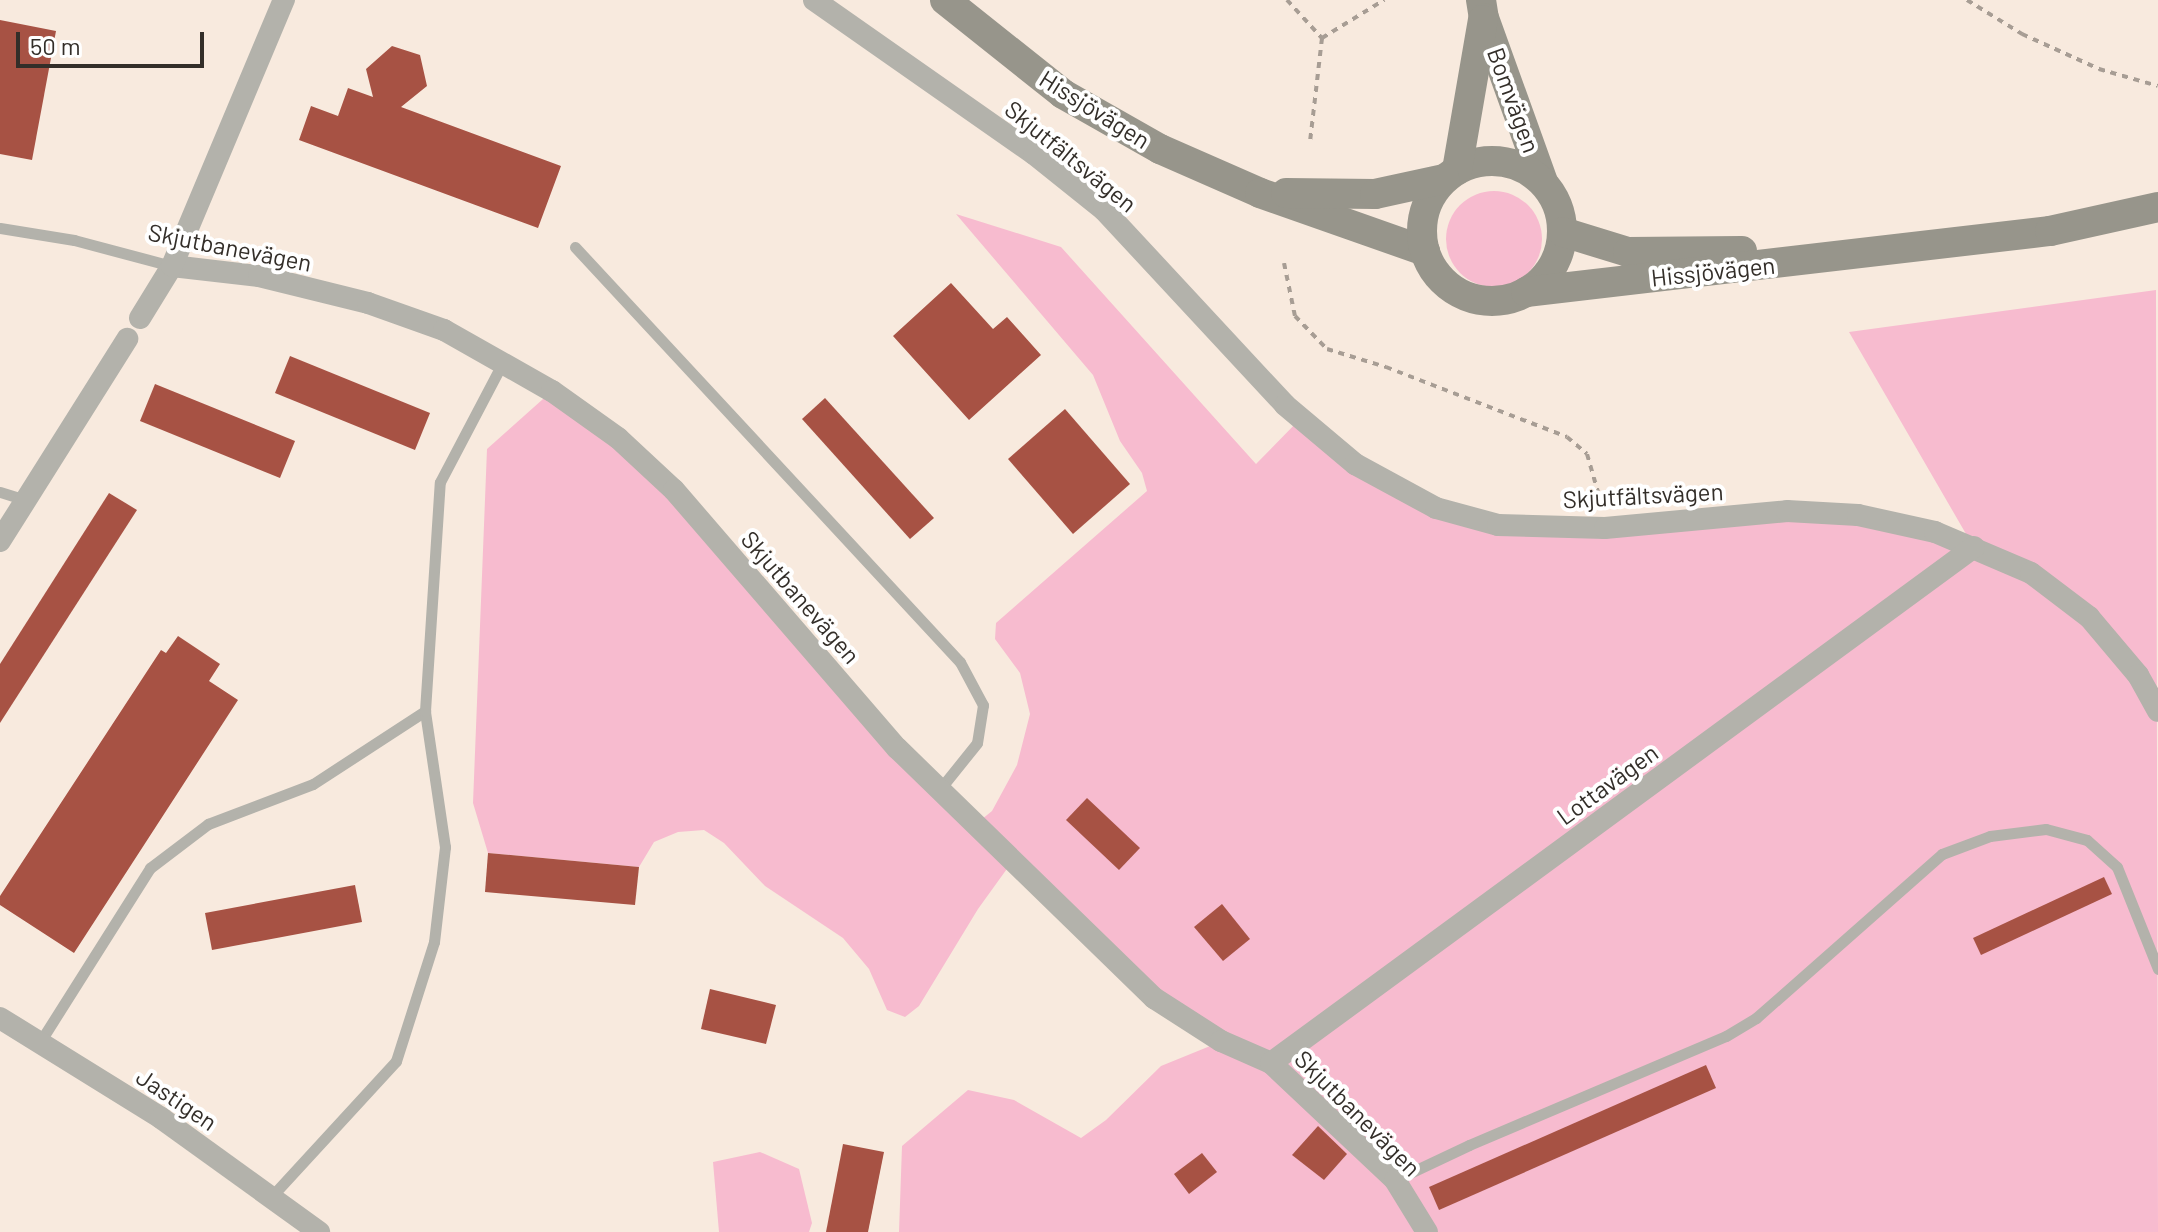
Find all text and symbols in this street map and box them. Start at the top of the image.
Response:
scale bar [20,16,208,66]
text: 50 m [30,31,81,60]
street label: Bomvägen [1482,44,1546,156]
street label: Hissjövägen [1034,64,1156,154]
street label: Skjutfältsvägen [999,94,1143,218]
street label: Skjutbanevägen [146,217,314,277]
street label: Hissjövägen [1649,250,1777,292]
street label: Skjutfältsvägen [1562,476,1724,514]
street label: Skjutbanevägen [736,525,866,669]
street label: Lottavägen [1551,738,1663,830]
street label: Skjutbanevägen [1289,1044,1427,1182]
street label: Jastigen [131,1062,223,1136]

